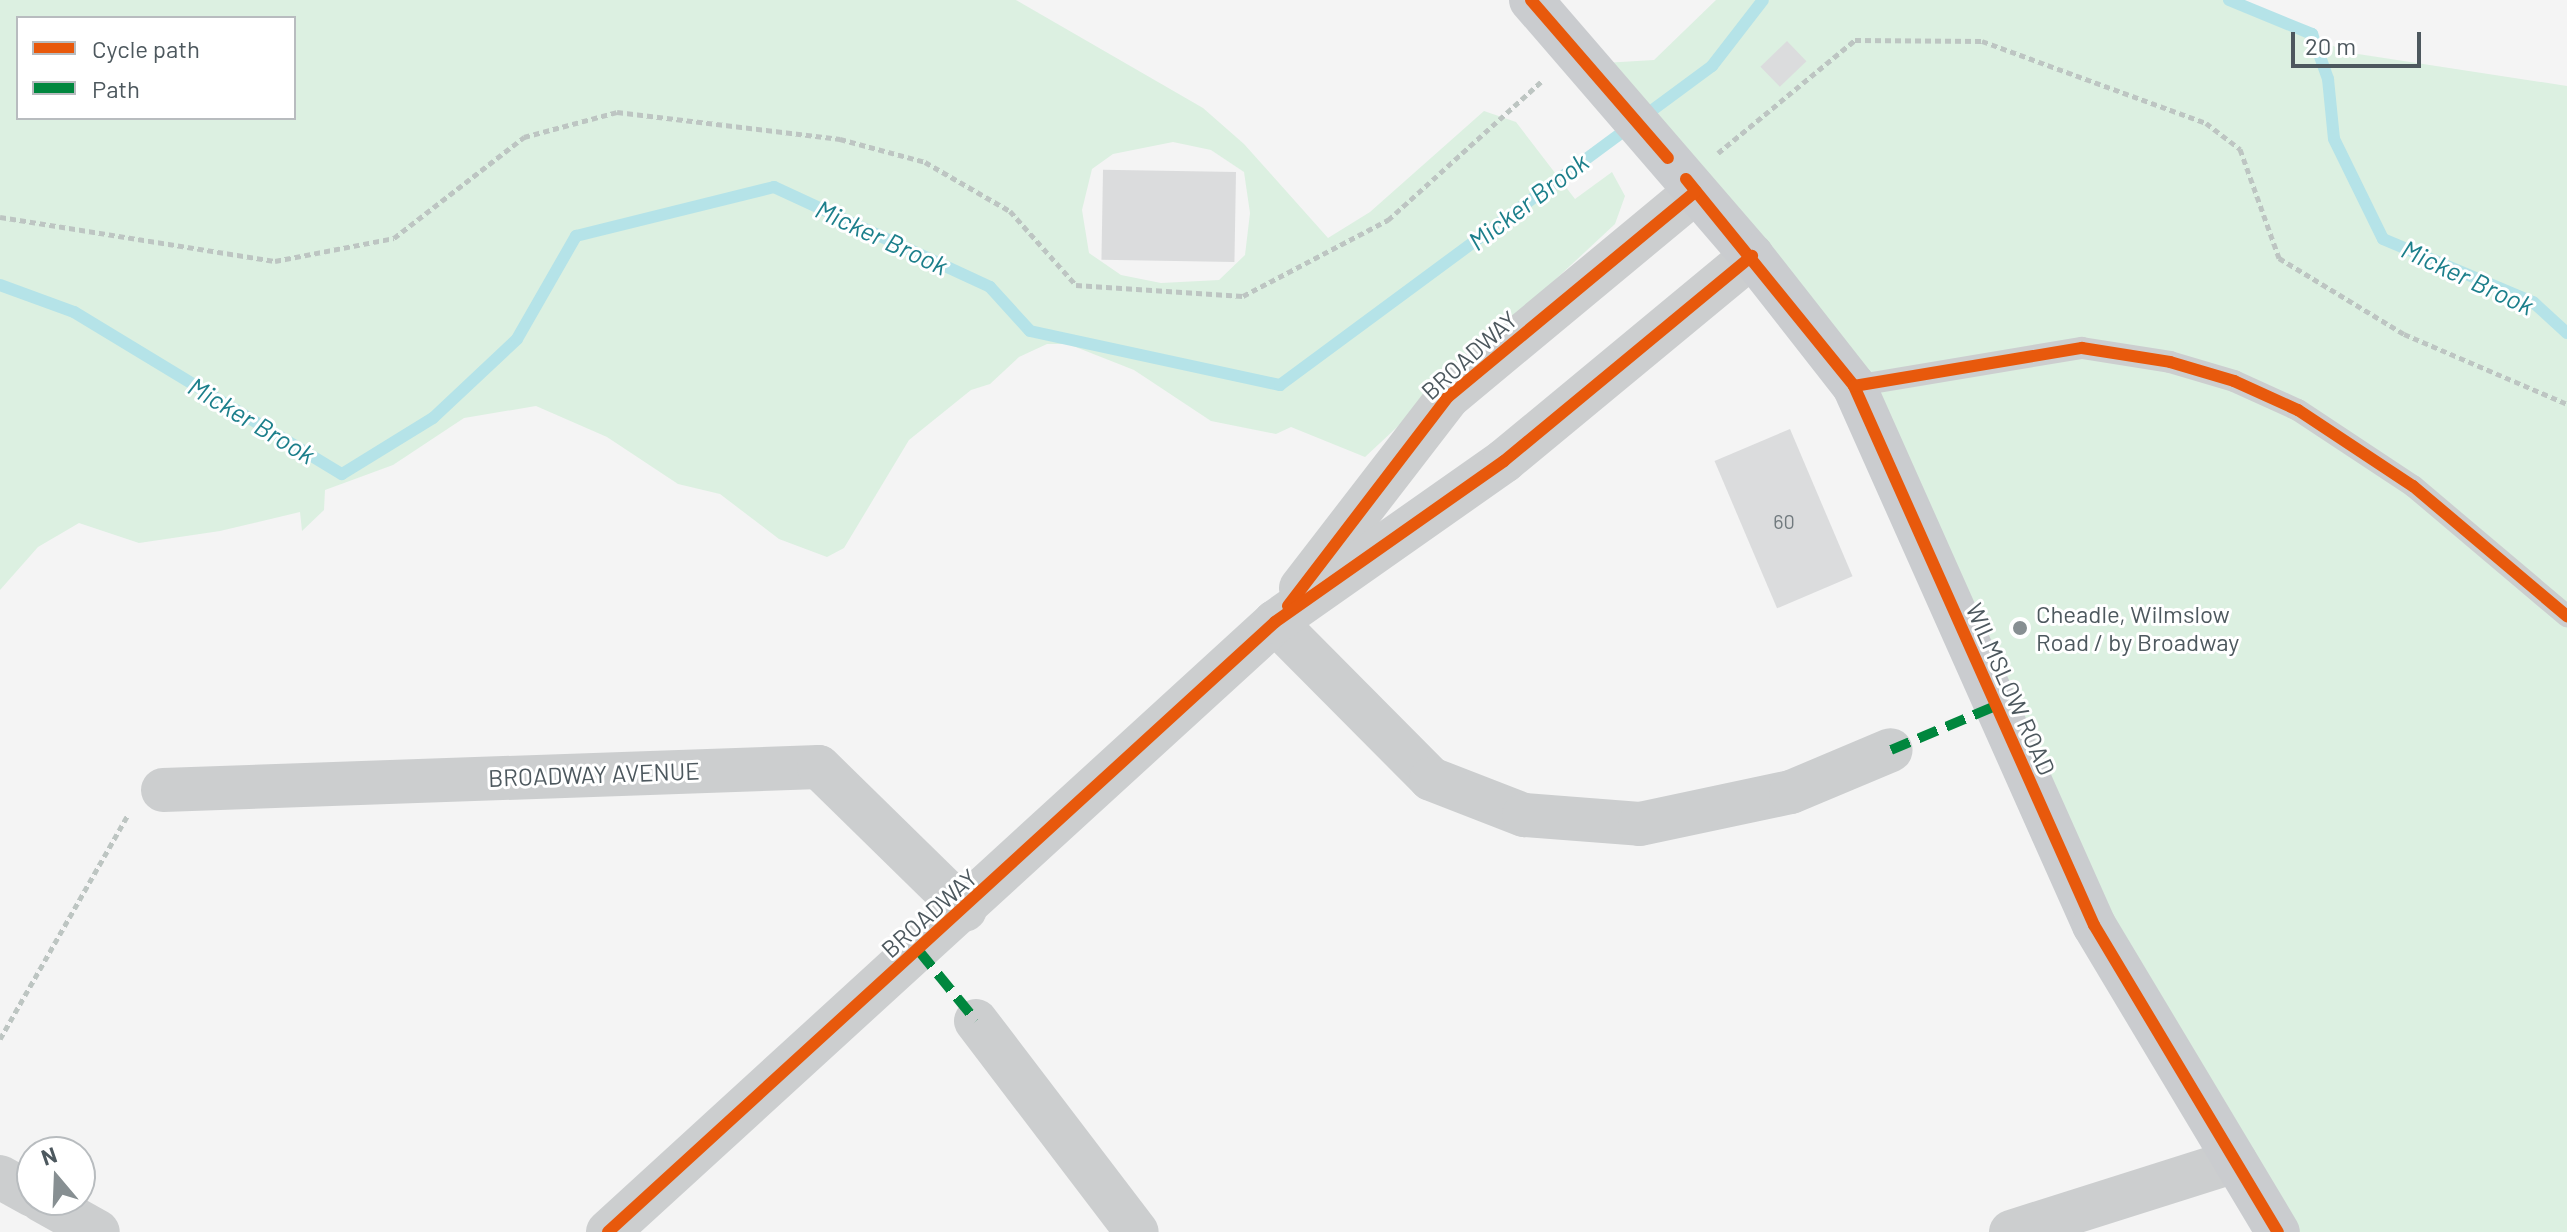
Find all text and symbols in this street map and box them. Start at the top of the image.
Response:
legend [16,16,296,120]
scale bar [2295,16,2425,66]
text: 20 m [2305,31,2356,60]
text: Cycle path [92,34,200,63]
text: Path [92,74,140,103]
water label: Micker Brook [1462,146,1594,256]
water label: Micker Brook [811,193,953,281]
water label: Micker Brook [2397,233,2539,321]
street label: BROADWAY [1415,305,1523,405]
water label: Micker Brook [183,370,321,470]
house number: 60 [1773,509,1795,533]
street label: WILMSLOW ROAD [1960,599,2062,779]
place label: Cheadle, Wilmslow Road / by Broadway [2036,600,2239,656]
marker: Cheadle, Wilmslow Road / by Broadway [2011,619,2029,637]
street label: BROADWAY AVENUE [488,756,700,792]
street label: BROADWAY [875,863,983,963]
north arrow [16,1136,96,1216]
text: N [38,1141,60,1170]

